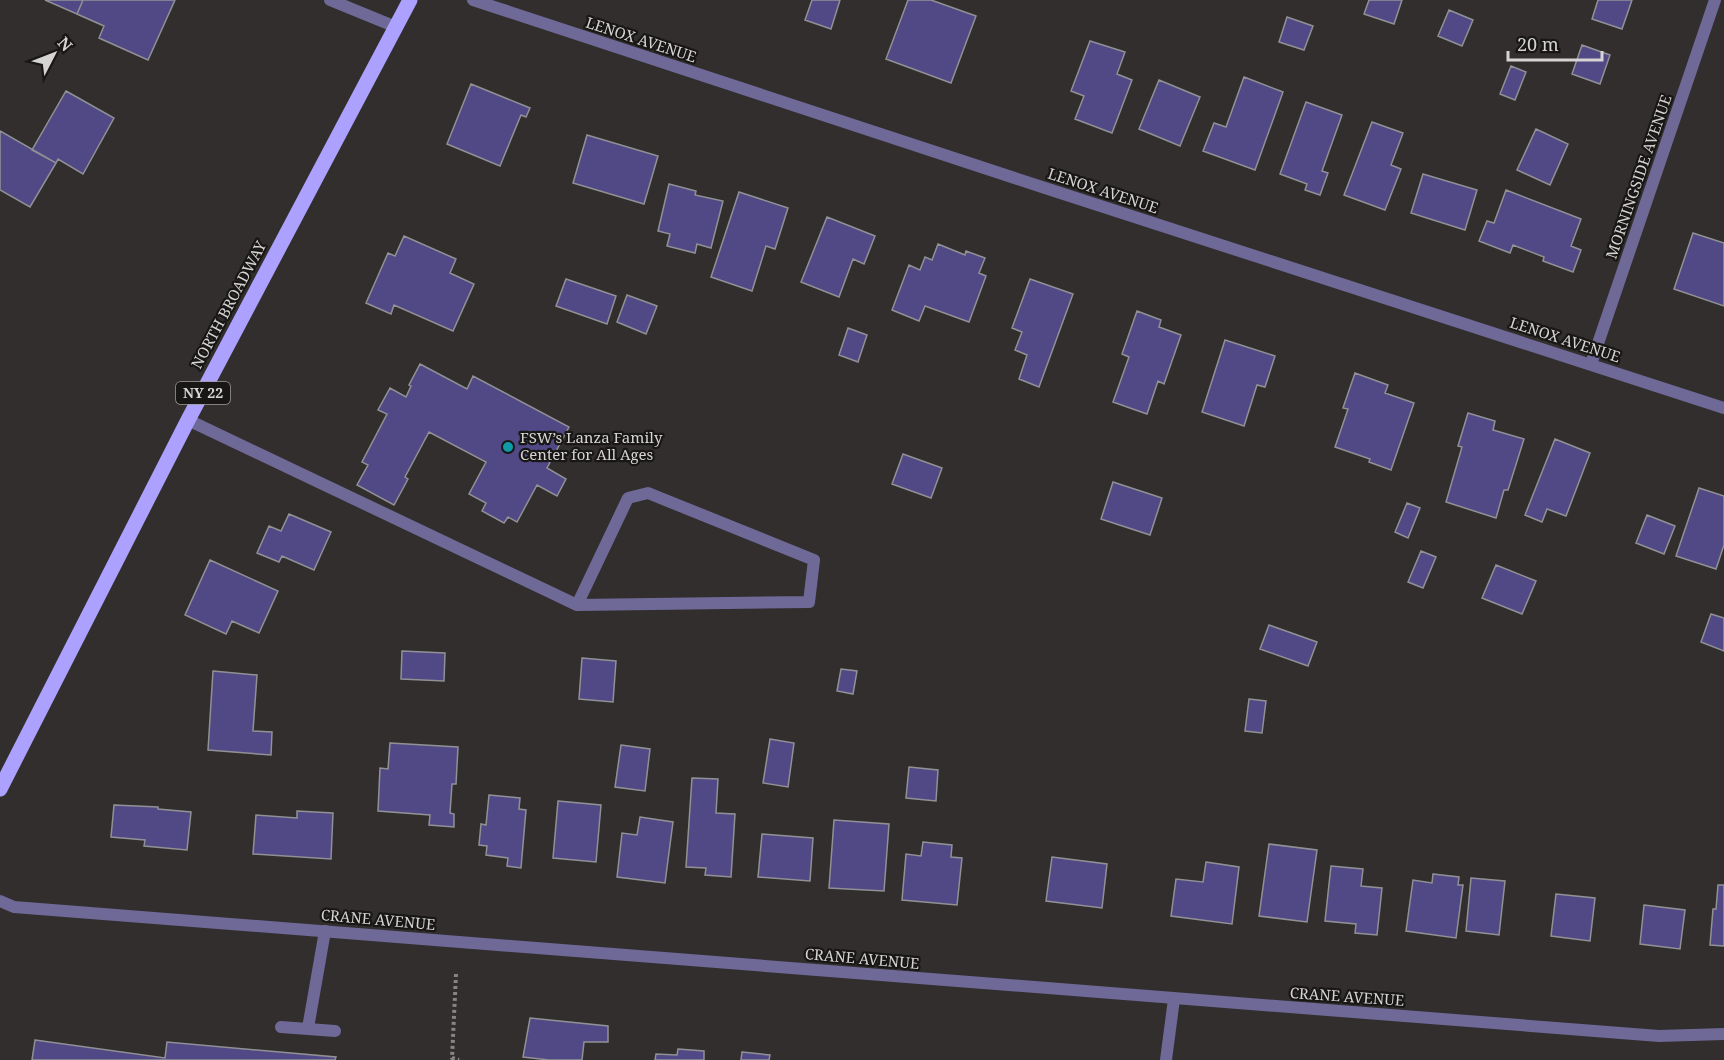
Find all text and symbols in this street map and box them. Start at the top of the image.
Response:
street label: LENOX AVENUE [583,12,699,66]
north arrow [24,24,84,84]
scale bar [1508,24,1602,62]
text: N [53,32,78,56]
text: 20 m [1517,32,1559,56]
street label: MORNINGSIDE AVENUE [1601,92,1676,261]
street label: LENOX AVENUE [1045,163,1161,217]
street label: NORTH BROADWAY [186,237,271,372]
street label: LENOX AVENUE [1507,312,1623,366]
road number: NY 22 [176,382,230,404]
place label: FSW’s Lanza Family Center for All Ages [520,427,663,464]
marker: FSW’s Lanza Family Center for All Ages [501,440,515,454]
street label: CRANE AVENUE [320,904,436,934]
street label: CRANE AVENUE [804,943,920,973]
street label: CRANE AVENUE [1289,982,1405,1010]

